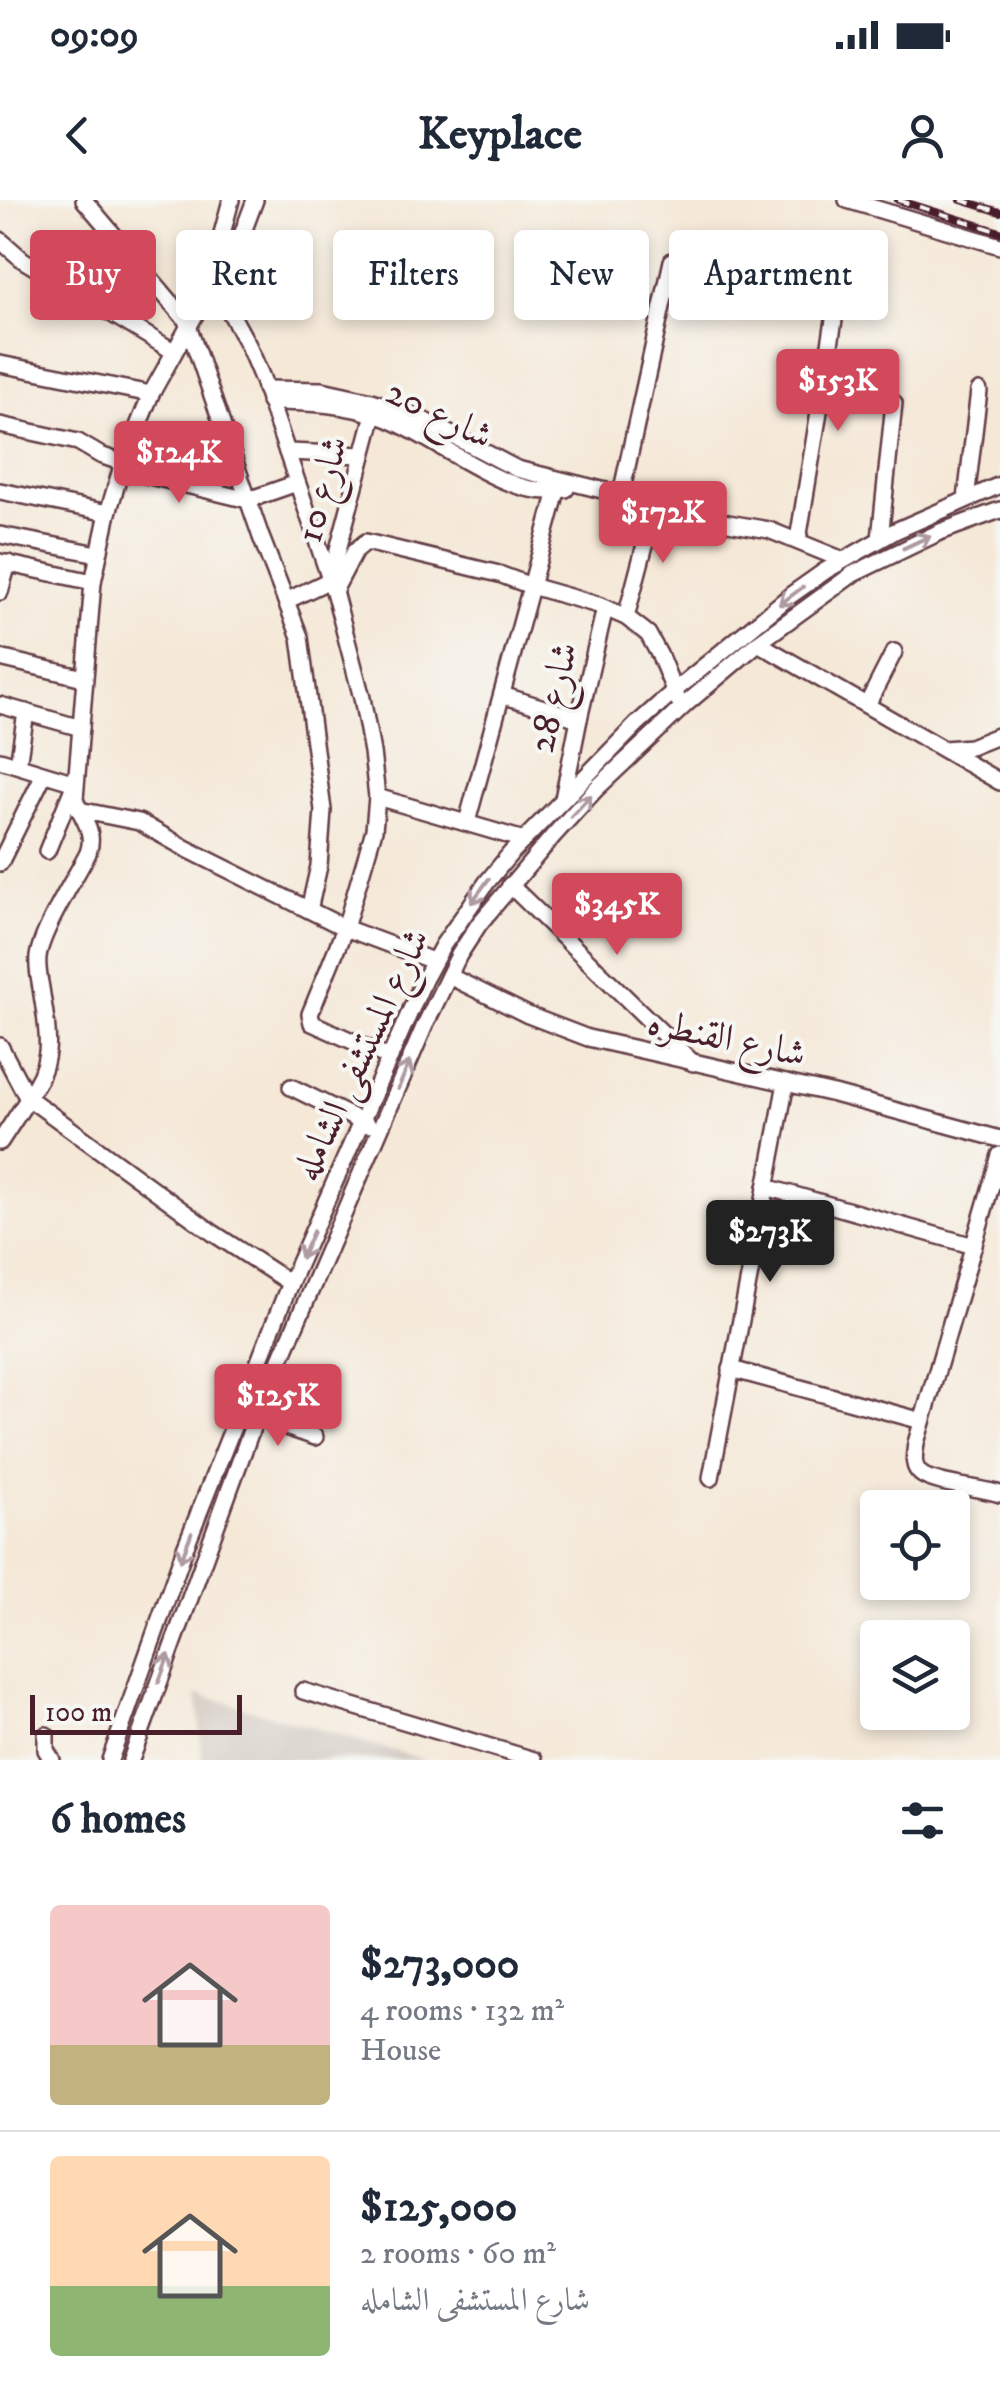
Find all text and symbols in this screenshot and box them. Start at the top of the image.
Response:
text: 09:09 [50,11,139,59]
text: Keyplace [418,107,582,163]
icon: back [50,108,105,163]
icon: person [895,108,950,163]
chip: Buy [30,230,156,320]
chip: Rent [176,230,313,320]
chip: Filters [333,230,494,320]
chip: New [514,230,649,320]
chip: Apartment [669,230,888,320]
pin: $153K [768,349,908,434]
text: $153K [798,361,878,401]
street label: شارع 20 [376,368,501,466]
pin: $124K [109,421,249,506]
street label: شارع 10 [286,431,365,549]
text: $124K [136,433,222,473]
pin: $172K [593,481,733,566]
text: $172K [621,493,705,533]
one-way arrow [901,532,931,551]
one-way arrow [778,585,805,606]
street label: شارع 28 [518,638,595,758]
one-way arrow [569,794,592,819]
pin: $345K [547,873,687,958]
one-way arrow [470,877,491,905]
text: $345K [574,885,660,925]
street label: شارع المستشفى الشامله [282,921,446,1191]
street label: شارع القنطره [642,999,810,1084]
one-way arrow [397,1060,415,1091]
pin: $273K [700,1200,840,1285]
text: $273K [728,1212,812,1252]
one-way arrow [297,1229,315,1260]
pin: $125K [208,1364,348,1449]
text: $125K [236,1376,320,1416]
map controls [860,1490,970,1730]
button: locate [860,1490,970,1600]
one-way arrow [175,1531,193,1561]
button: layers [860,1620,970,1730]
one-way arrow [156,1653,174,1684]
scale bar [30,1690,242,1734]
text: 100 m [45,1695,112,1730]
icon: filters [895,1793,950,1848]
text: 6 homes [50,1794,186,1846]
text: $273,000 [360,1939,519,1991]
icon: home [130,1945,250,2065]
text: 4 rooms · 132 m² [360,1991,564,2031]
text: House [360,2031,441,2071]
text: $125,000 [360,2182,517,2234]
icon: home [130,2196,250,2316]
text: 2 rooms · 60 m² [360,2234,556,2274]
text: شارع المستشفى الشامله [360,2281,590,2321]

